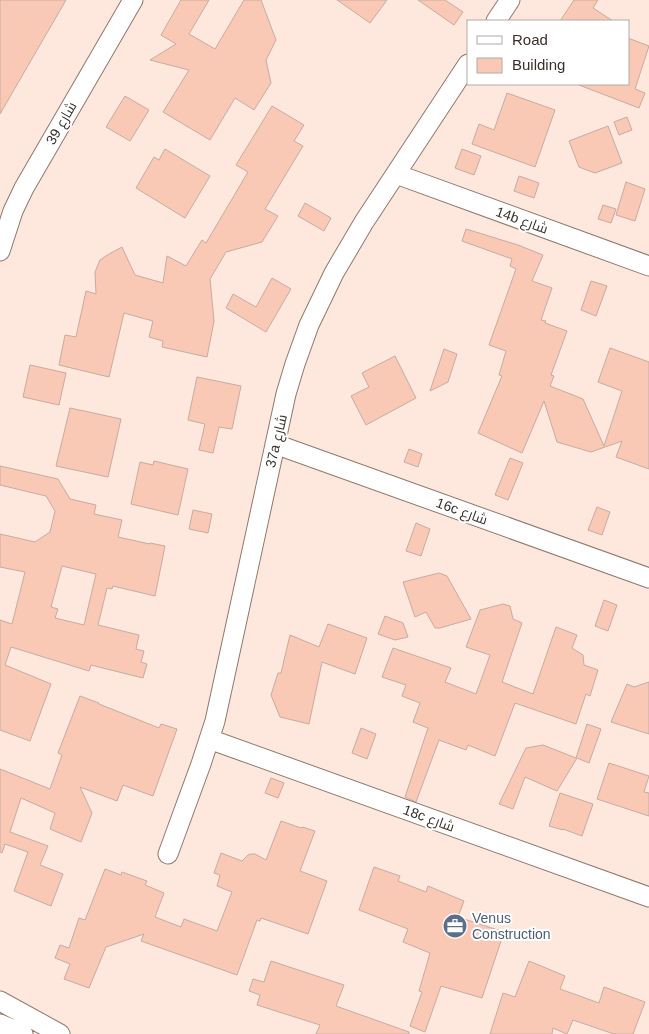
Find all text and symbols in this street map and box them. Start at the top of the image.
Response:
legend [467,20,629,85]
text: Road [512,31,548,48]
text: Building [512,56,565,73]
street label: شارع 39 [42,99,80,148]
street label: 14b شارع [493,203,550,238]
street label: 37a شارع [262,413,291,470]
street label: 16c شارع [434,494,490,529]
street label: 18c شارع [401,801,457,836]
place label: Venus Construction [472,910,551,942]
office icon: Venus Construction [442,913,468,939]

